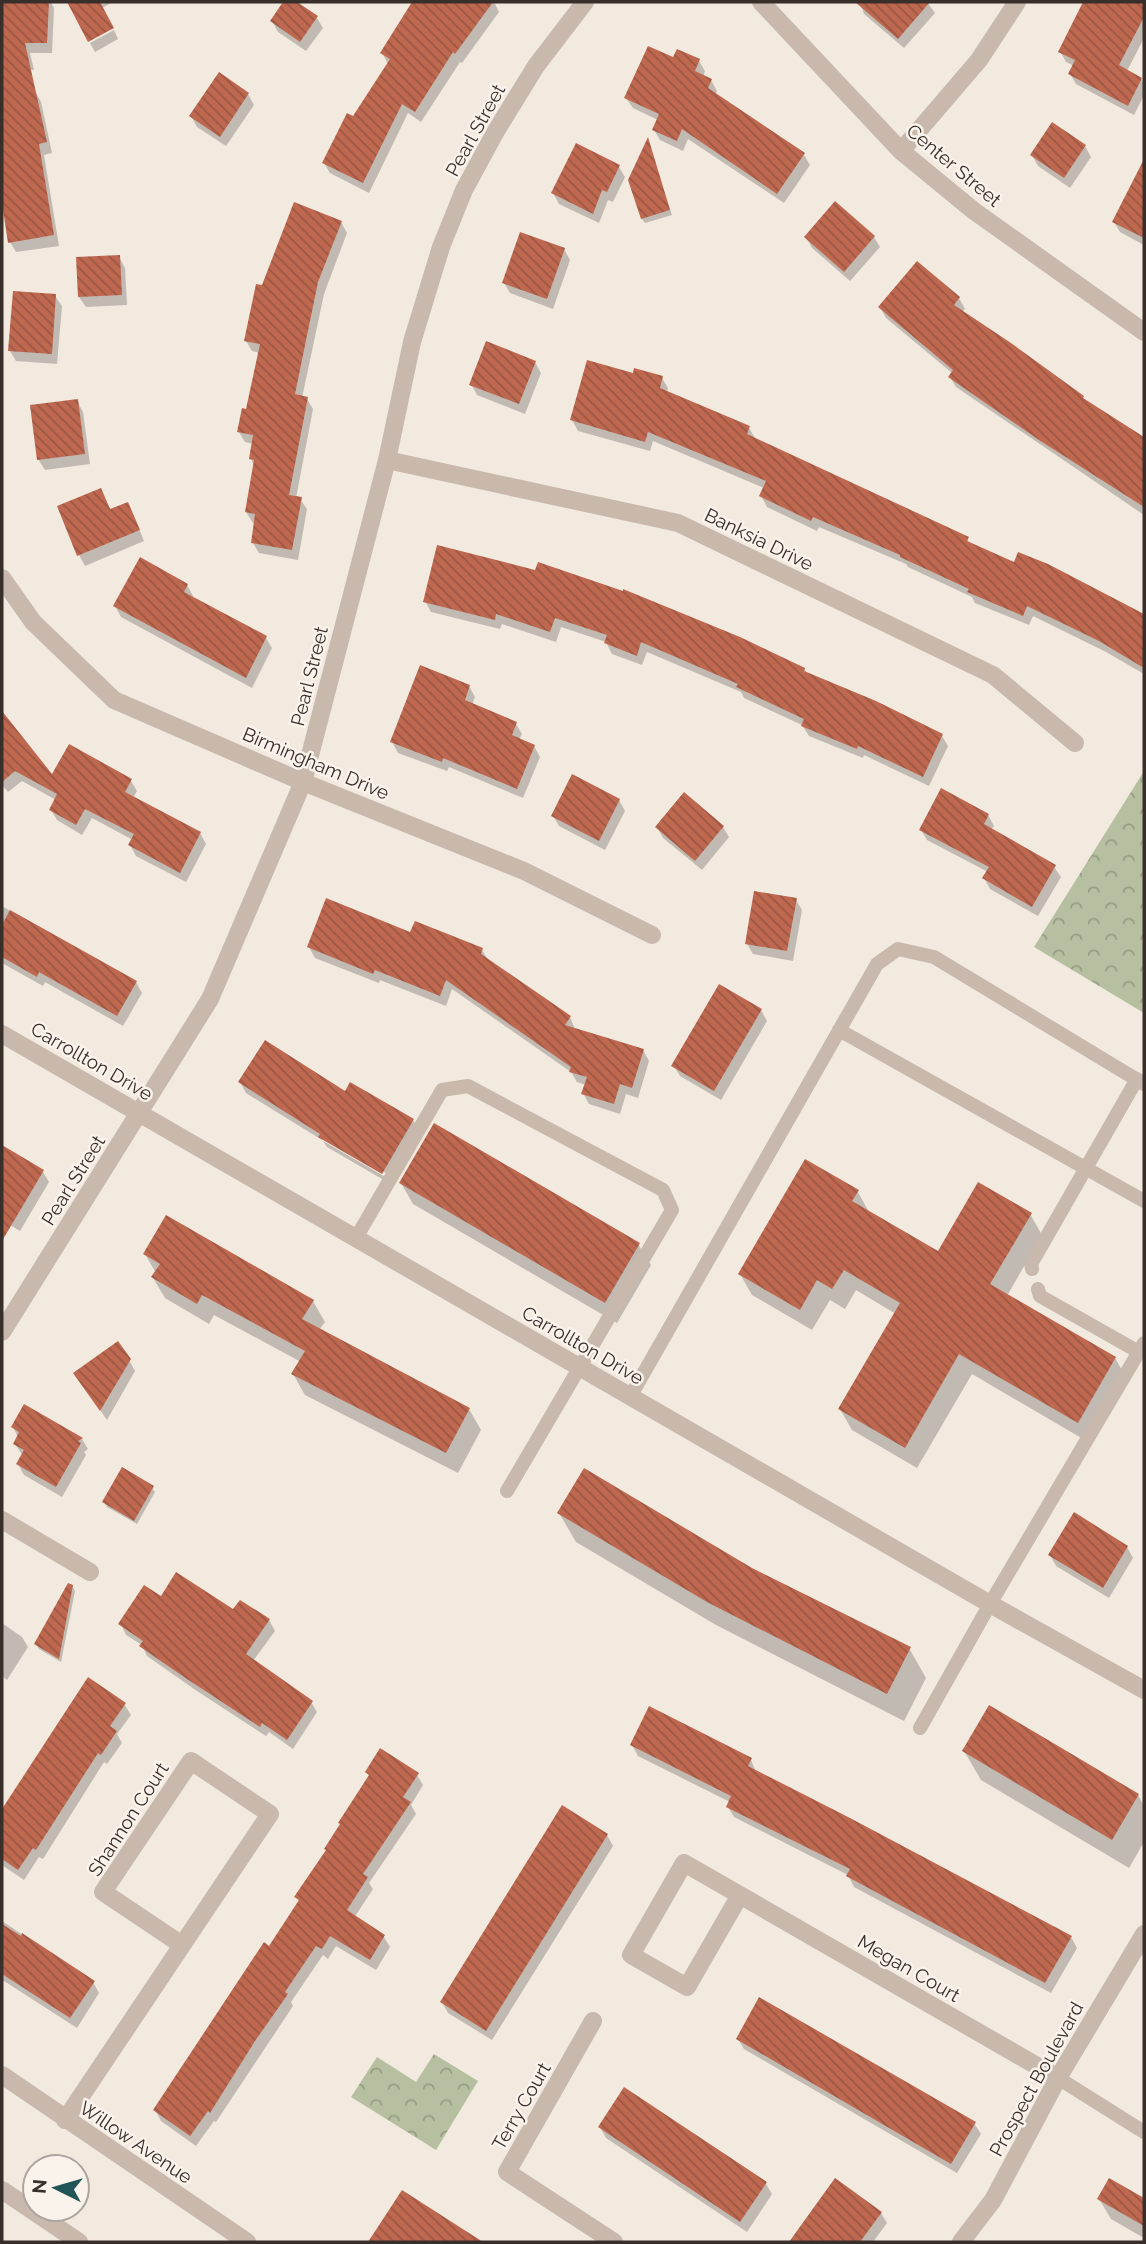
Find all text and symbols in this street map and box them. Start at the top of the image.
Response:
street label: Pearl Street [441,80,510,180]
street label: Center Street [902,119,1006,211]
street label: Banksia Drive [701,503,817,575]
street label: Pearl Street [286,623,332,728]
street label: Birmingham Drive [239,722,393,804]
street label: Carrollton Drive [27,1017,157,1105]
street label: Pearl Street [37,1130,110,1229]
street label: Carrollton Drive [518,1301,648,1389]
street label: Shannon Court [83,1758,173,1880]
street label: Megan Court [854,1930,965,2006]
street label: Prospect Boulevard [984,1998,1088,2160]
street label: Terry Court [487,2058,555,2154]
street label: Willow Avenue [75,2096,197,2188]
north arrow [21,2153,91,2223]
text: N [27,2178,51,2195]

